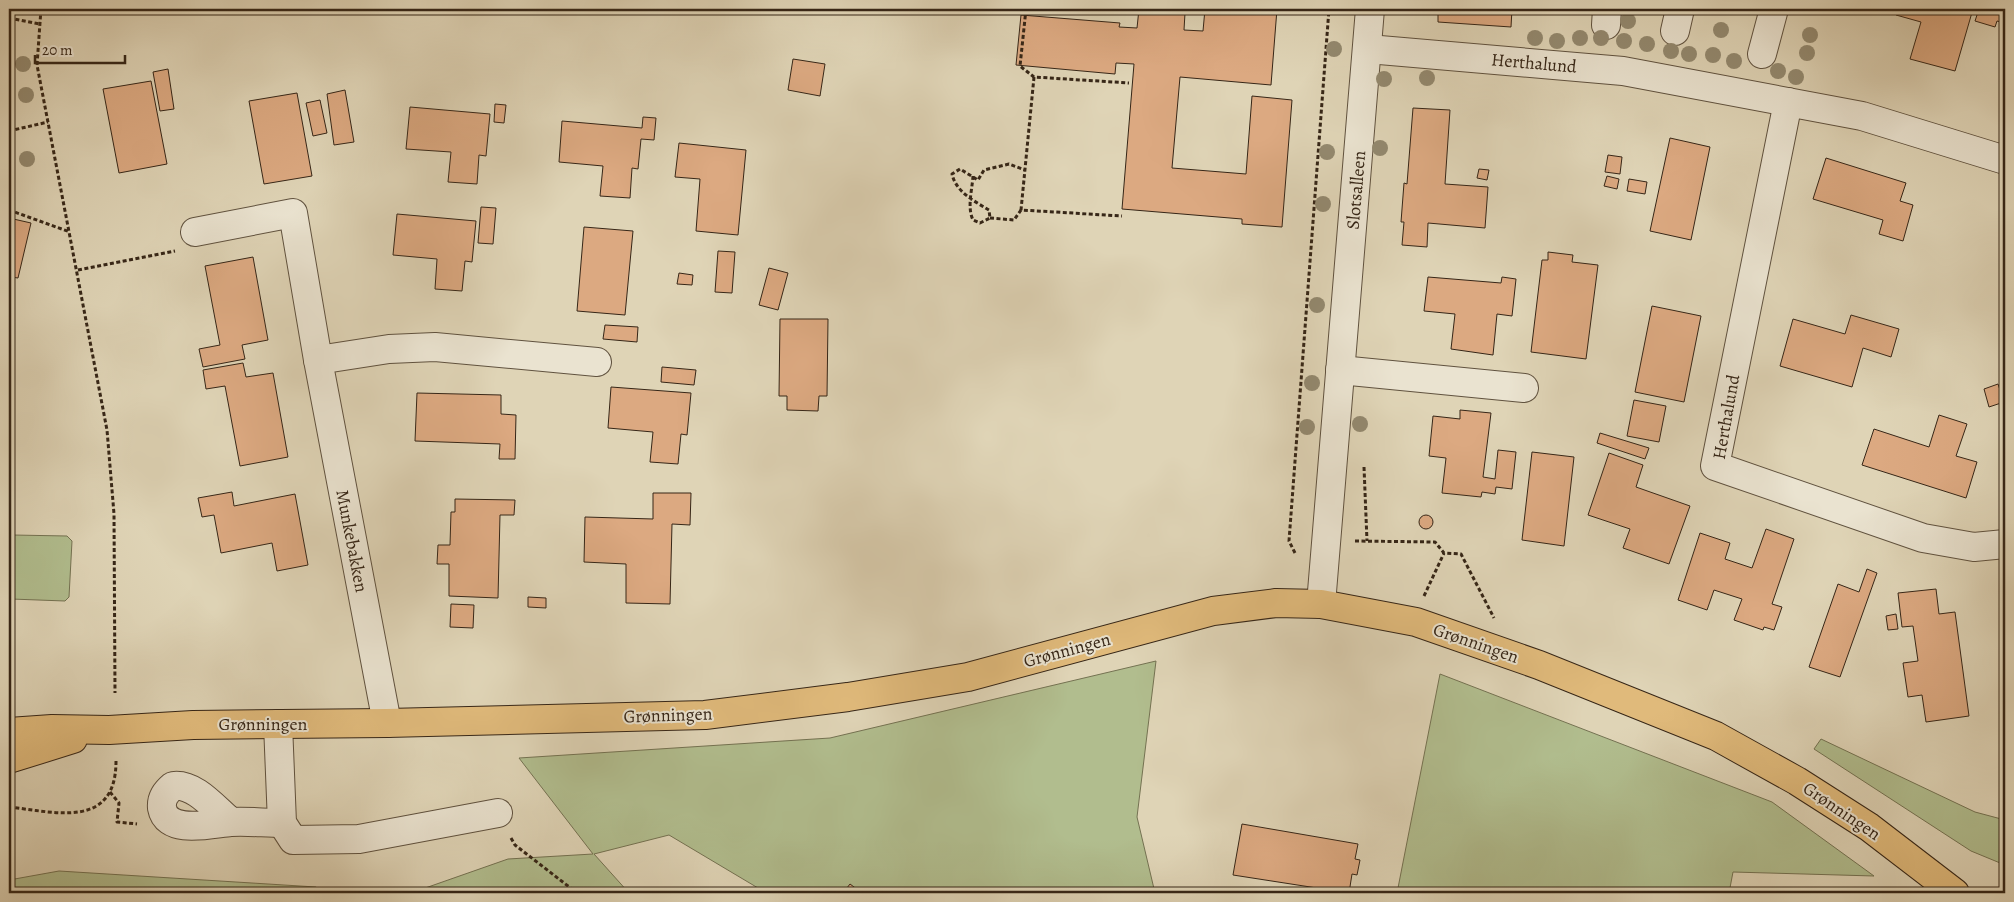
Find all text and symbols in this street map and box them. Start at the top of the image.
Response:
scale bar [35,32,125,64]
text: 20 m [42,40,73,60]
street label: Herthalund [1490,47,1578,79]
street label: Slotsalleen [1341,149,1371,230]
street label: Herthalund [1707,372,1745,461]
street label: Munkebakken [330,488,374,595]
street label: Grønningen [1430,617,1522,669]
street label: Grønningen [1021,627,1113,673]
street label: Grønningen [623,701,713,729]
street label: Grønningen [219,712,308,736]
street label: Grønningen [1798,776,1886,846]

